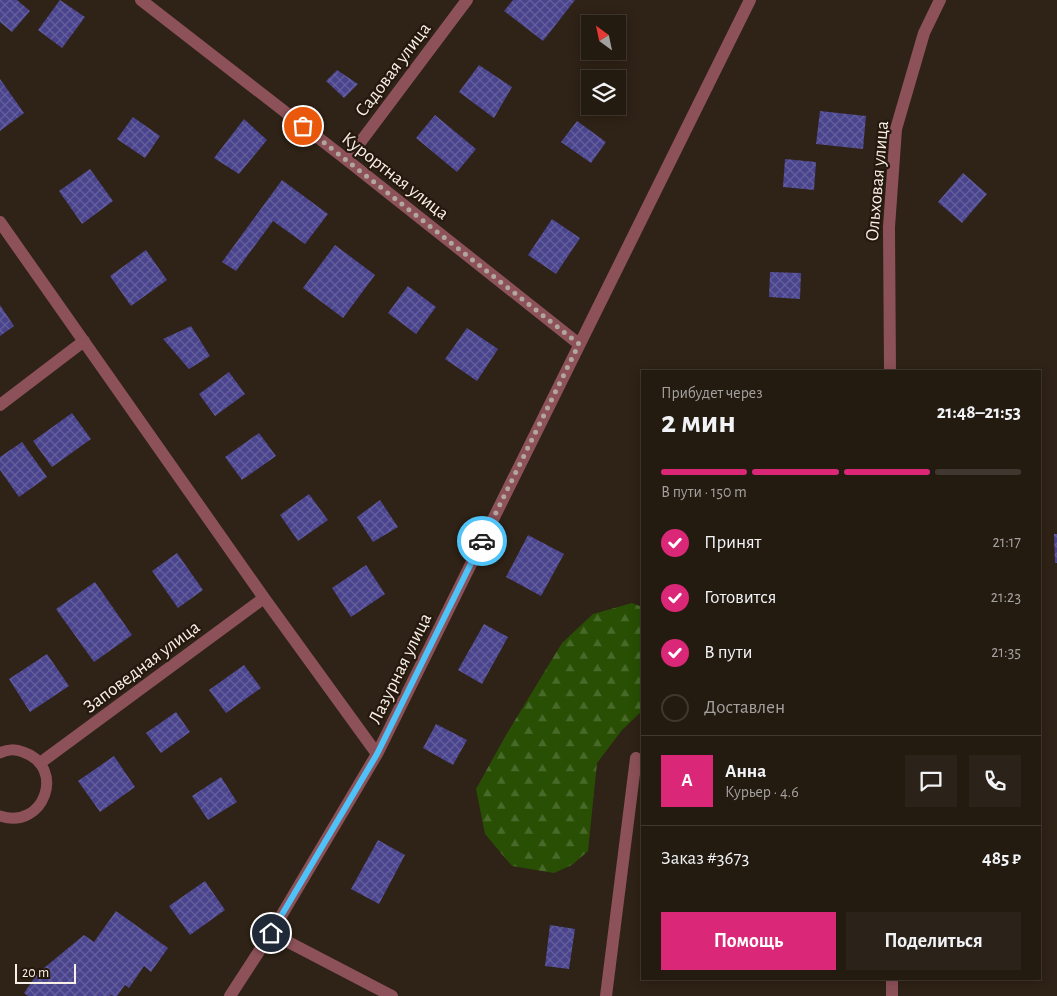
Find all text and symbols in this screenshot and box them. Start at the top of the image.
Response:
north arrow [581,15,626,60]
map controls [581,15,626,115]
street label: Садовая улица [352,19,435,121]
button: layers [581,70,626,115]
pin [282,105,324,147]
icon: bag [289,112,317,140]
street label: Ольховая улица [863,120,892,242]
street label: Курортная улица [338,129,452,224]
text: Прибудет через [661,385,763,401]
text: 21:48–21:53 [937,403,1021,422]
text: 2 мин [661,406,736,438]
text: В пути · 150 m [661,484,747,500]
courier [457,516,507,566]
icon: car [468,527,496,555]
icon: check [661,529,689,557]
text: Принят [704,533,761,552]
text: 21:17 [992,534,1021,550]
icon: check [661,584,689,612]
text: Готовится [704,588,777,607]
text: 21:23 [991,589,1021,605]
street label: Лазурная улица [365,610,435,727]
street label: Заповедная улица [80,617,204,717]
icon: check [661,639,689,667]
text: В пути [704,643,753,662]
text: 21:35 [991,644,1021,660]
text: Доставлен [704,698,785,717]
button: chat [905,755,957,807]
button: phone [969,755,1021,807]
text: Анна [725,762,766,781]
text: А [681,771,693,790]
text: Курьер · 4.6 [725,784,799,800]
text: Заказ #3673 [661,849,749,868]
text: 485 ₽ [982,849,1021,868]
pin [250,912,292,954]
button: Помощь [661,912,836,970]
button: Поделиться [846,912,1021,970]
icon: home [257,919,285,947]
scale bar [15,961,76,984]
text: 20 m [22,966,49,980]

